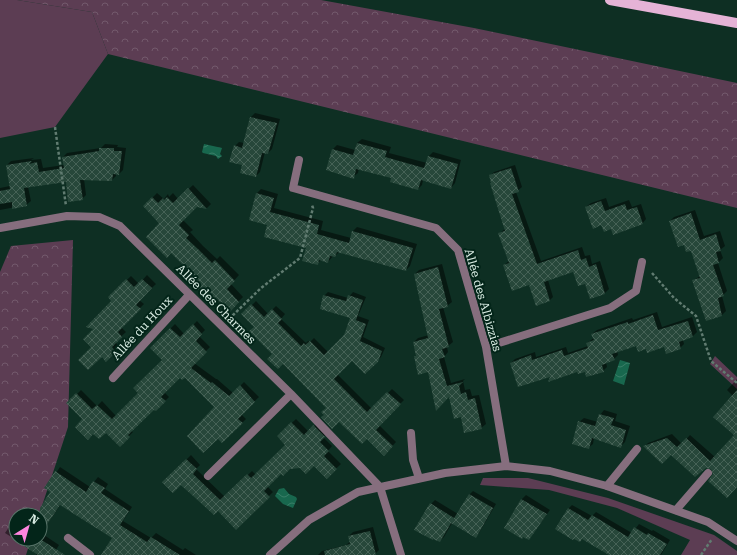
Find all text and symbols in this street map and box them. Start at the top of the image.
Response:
street label: Allée des Albizzias [462,247,504,353]
street label: Allée des Charmes [173,261,259,347]
street label: Allée du Houx [109,293,175,363]
north arrow [8,507,48,547]
text: N [26,512,41,527]

